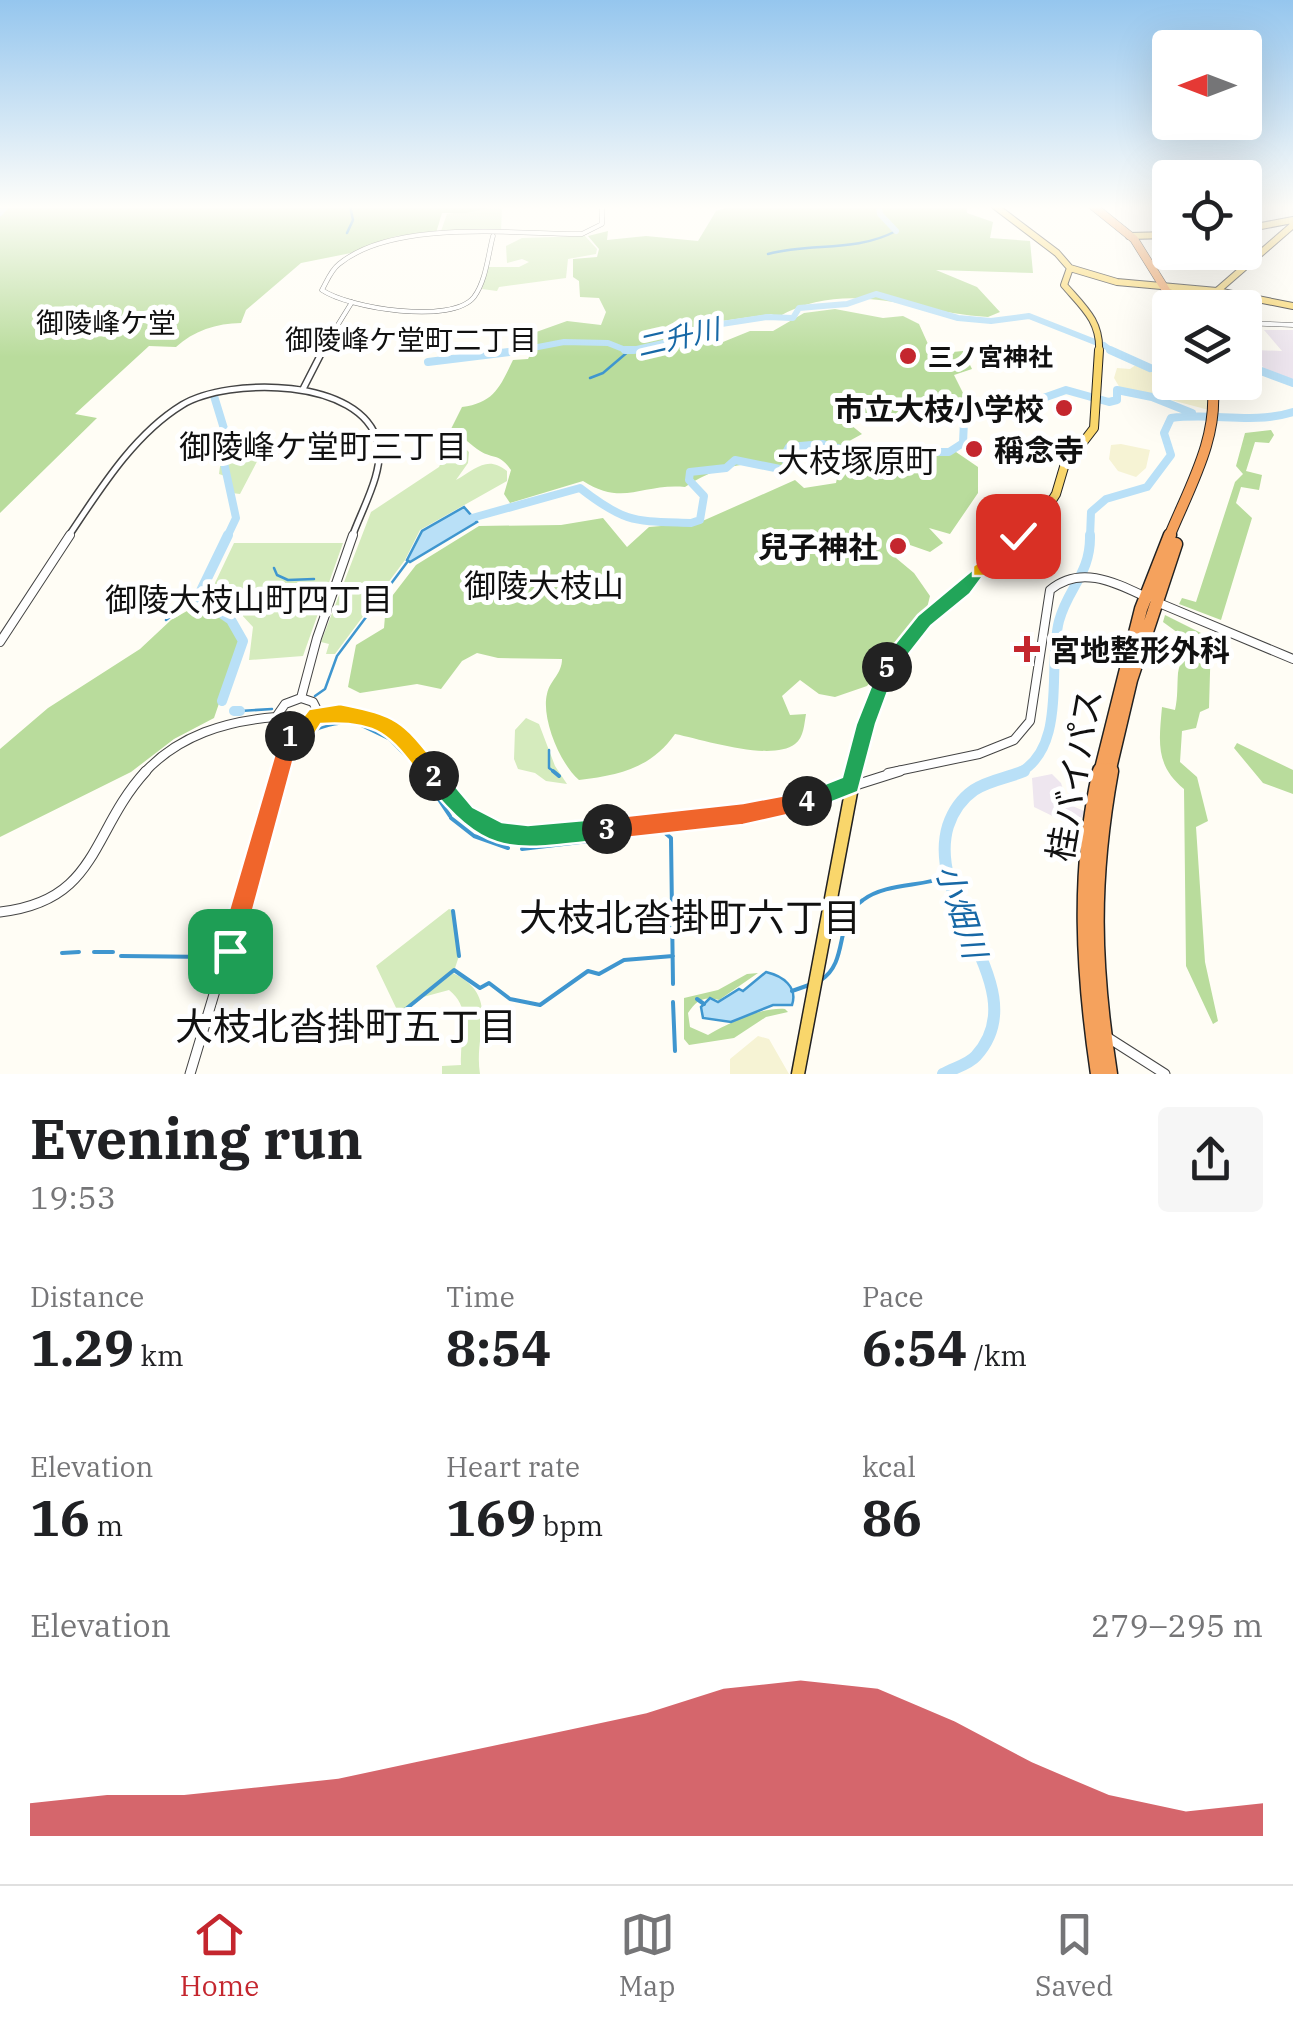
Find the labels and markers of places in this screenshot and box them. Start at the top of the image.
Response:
place label: 三ノ宮神社 [928,340,1053,373]
marker: 三ノ宮神社 [897,345,919,367]
place label: 市立大枝小学校 [834,389,1044,428]
marker: 市立大枝小学校 [1053,397,1075,419]
place label: 稱念寺 [994,430,1084,469]
marker: 稱念寺 [963,438,985,460]
pin [976,494,1061,579]
place label: 兒子神社 [758,527,878,566]
marker: 兒子神社 [887,535,909,557]
place label: 宮地整形外科 [1050,630,1230,669]
marker: 宮地整形外科 [1014,636,1040,662]
pin: 5 [862,642,912,692]
pin: 1 [265,711,315,761]
pin: 2 [409,751,459,801]
pin: 4 [782,776,832,826]
pin: 3 [582,804,632,854]
pin [188,909,273,994]

